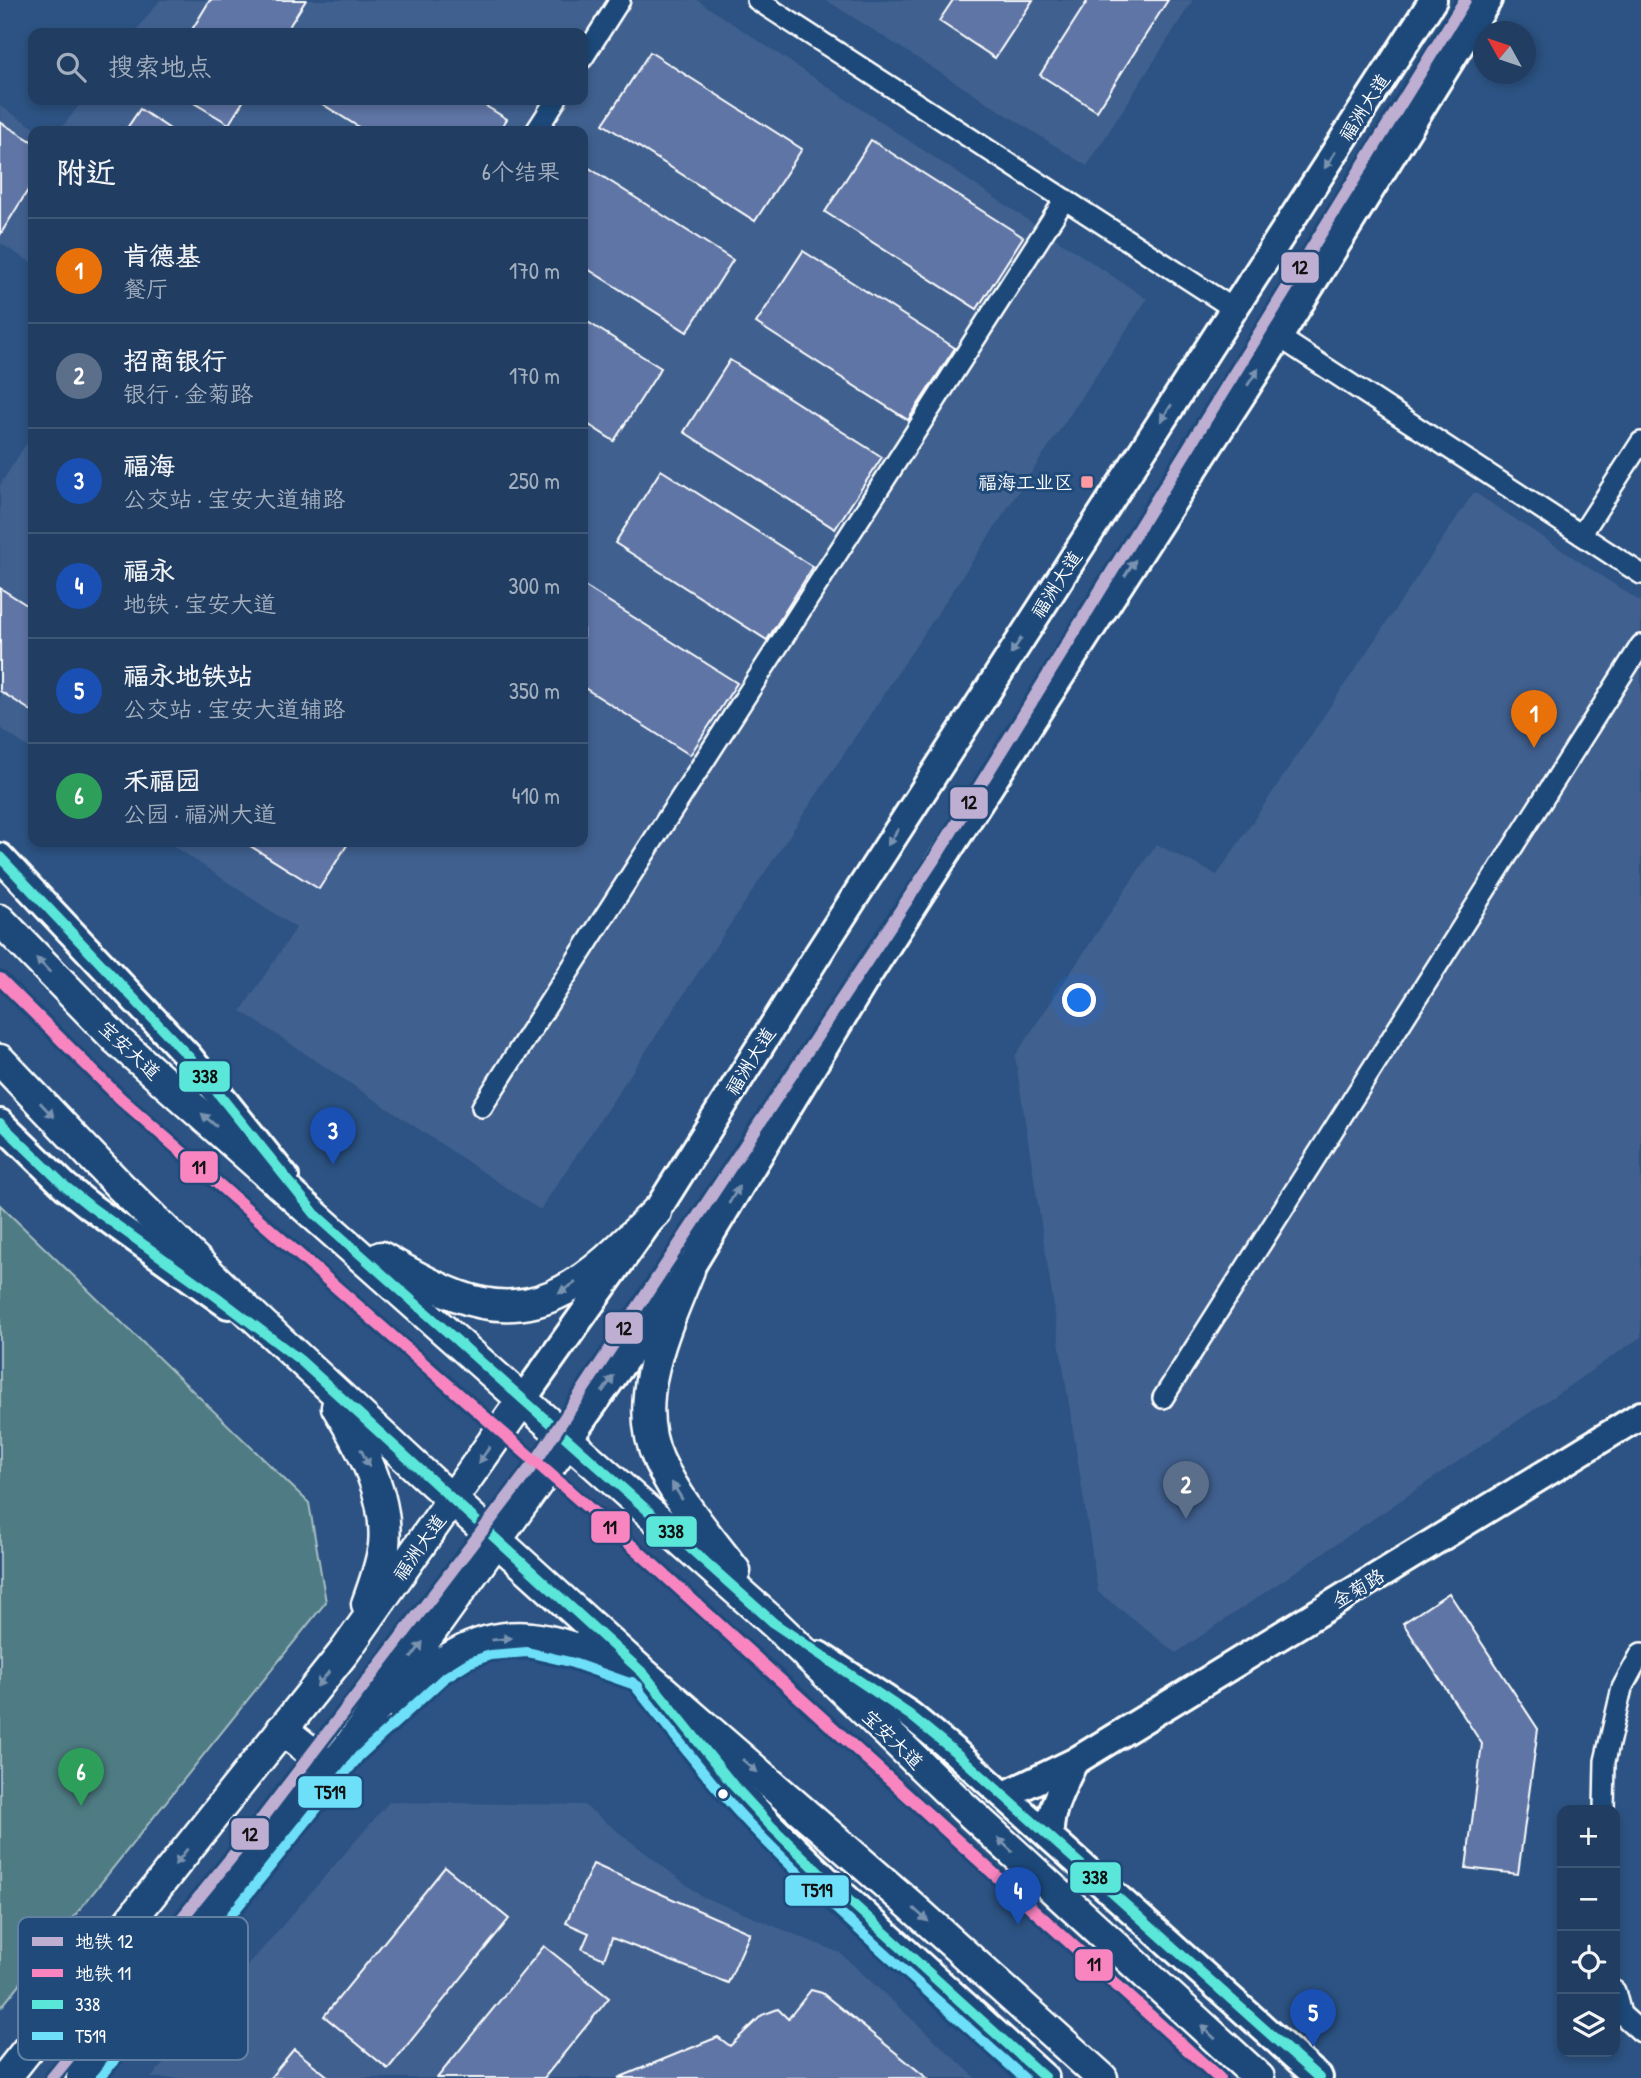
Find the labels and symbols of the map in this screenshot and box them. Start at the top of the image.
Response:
north arrow [1473,21,1536,84]
street label: 福洲大道 [1332,68,1396,146]
one-way arrow [1323,151,1336,170]
line badge: 12 [1280,251,1320,284]
text: 12 [1292,254,1308,280]
one-way arrow [1247,367,1260,386]
one-way arrow [1160,404,1173,423]
place label: 福海工业区 [978,469,1073,495]
marker: 福海工业区 [1079,474,1095,490]
street label: 福洲大道 [1024,545,1088,623]
one-way arrow [1124,558,1137,578]
one-way arrow [1010,636,1023,655]
pin: 1 [1511,690,1557,748]
line badge: 12 [949,786,989,820]
text: 12 [961,789,977,815]
one-way arrow [886,828,900,846]
one-way arrow [35,957,51,974]
your location [1062,983,1096,1017]
street label: 宝安大道 [93,1015,167,1085]
street label: 福洲大道 [719,1022,781,1100]
line badge: 338 [178,1060,231,1093]
text: 338 [192,1063,218,1089]
one-way arrow [38,1101,54,1118]
pin: 3 [310,1107,356,1165]
one-way arrow [200,1113,217,1128]
line badge: 11 [179,1150,219,1184]
text: 11 [192,1154,206,1180]
one-way arrow [728,1186,741,1205]
one-way arrow [558,1282,577,1295]
line badge: 12 [604,1311,644,1345]
text: 12 [616,1315,632,1341]
one-way arrow [601,1375,615,1393]
one-way arrow [477,1446,491,1464]
one-way arrow [359,1448,370,1468]
pin: 2 [1163,1461,1209,1519]
one-way arrow [670,1481,683,1500]
street label: 福洲大道 [387,1508,451,1586]
line badge: 11 [590,1510,631,1544]
text: 11 [603,1514,617,1540]
line badge: 338 [645,1515,698,1548]
text: 338 [658,1518,684,1544]
street label: 金菊路 [1327,1562,1389,1614]
one-way arrow [492,1634,514,1645]
one-way arrow [410,1641,424,1659]
one-way arrow [315,1670,330,1688]
street label: 宝安大道 [857,1703,929,1775]
pin: 6 [58,1748,104,1806]
one-way arrow [741,1758,759,1774]
line badge: T519 [297,1775,363,1809]
text: T519 [314,1779,345,1805]
unlabelled marker [716,1787,730,1801]
line badge: 12 [230,1817,270,1851]
text: 12 [242,1821,258,1847]
one-way arrow [996,1837,1014,1853]
one-way arrow [174,1849,189,1866]
line badge: 338 [1069,1861,1122,1894]
text: 338 [1082,1864,1108,1890]
pin: 4 [995,1867,1041,1925]
line badge: T519 [784,1874,850,1907]
text: T519 [801,1877,832,1903]
one-way arrow [913,1907,930,1923]
legend [18,1917,248,2060]
text: 地铁 12 [75,1928,133,1954]
line badge: 11 [1074,1948,1114,1982]
text: 11 [1087,1951,1101,1977]
text: 地铁 11 [75,1960,131,1986]
pin: 5 [1290,1989,1336,2047]
text: 338 [75,1991,100,2017]
text: T519 [75,2023,106,2049]
one-way arrow [1199,2024,1217,2040]

